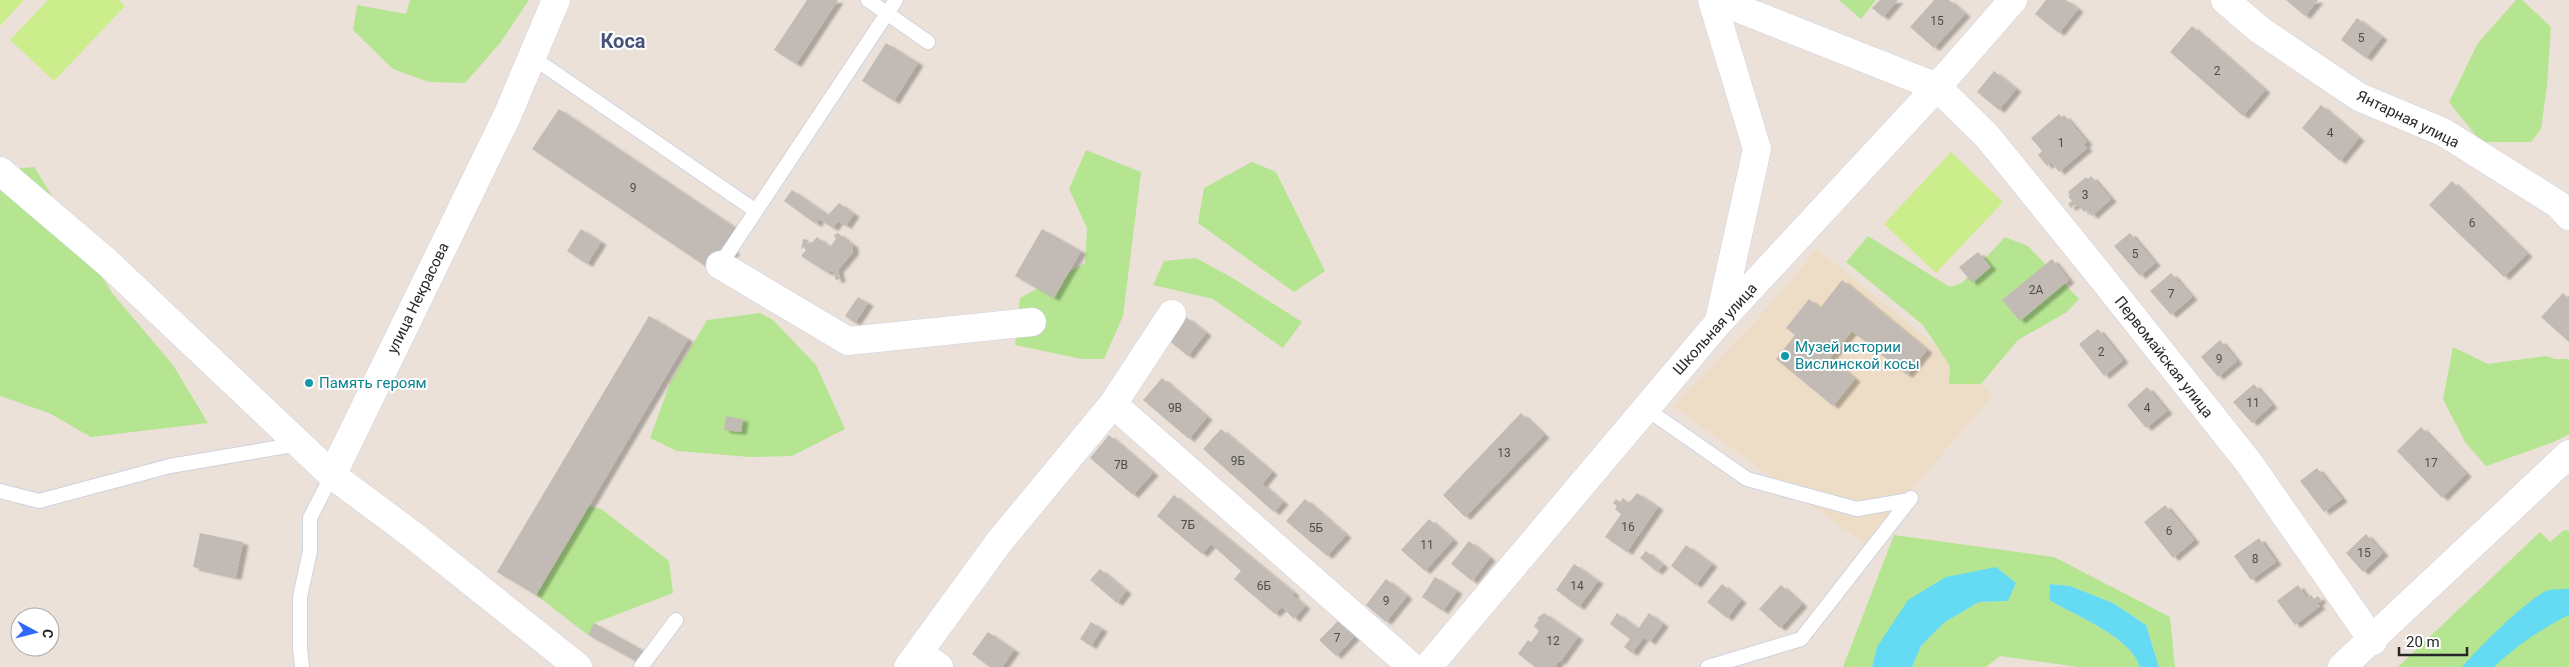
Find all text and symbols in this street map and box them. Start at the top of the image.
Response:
house number: 15 [1930,14,1944,28]
district label: Коса [600,29,646,53]
house number: 5 [2358,31,2365,45]
house number: 2 [2214,64,2221,78]
street label: Янтарная улица [2354,86,2462,152]
house number: 4 [2327,126,2334,140]
house number: 1 [2058,136,2064,150]
house number: 9 [630,181,636,195]
house number: 3 [2082,188,2088,202]
house number: 6 [2469,216,2476,230]
street label: улица Некрасова [383,240,453,356]
house number: 5 [2132,247,2139,261]
street label: Школьная улица [1669,279,1761,379]
house number: 2А [2029,283,2043,297]
house number: 7 [2168,287,2175,301]
street label: Первомайская улица [2111,293,2217,421]
place label: Музей истории Вислинской косы [1795,338,1920,373]
house number: 2 [2098,345,2105,359]
marker: Музей истории Вислинской косы [1779,350,1791,362]
house number: 9 [2216,352,2222,366]
place label: Память героям [319,374,427,392]
marker: Память героям [303,377,315,389]
house number: 11 [2246,396,2260,410]
house number: 9В [1168,401,1182,415]
house number: 4 [2144,401,2151,415]
house number: 13 [1497,446,1511,460]
house number: 9Б [1231,454,1246,468]
house number: 17 [2424,456,2438,470]
house number: 7В [1114,458,1128,472]
house number: 7Б [1181,518,1196,532]
house number: 16 [1621,520,1635,534]
house number: 5Б [1309,521,1324,535]
house number: 6 [2166,524,2173,538]
house number: 11 [1420,538,1434,552]
house number: 15 [2357,546,2371,560]
house number: 8 [2252,552,2259,566]
house number: 6Б [1257,579,1272,593]
house number: 14 [1570,579,1584,593]
house number: 9 [1383,594,1389,608]
north arrow [10,607,60,657]
scale bar [2399,624,2466,656]
text: С [39,628,56,639]
house number: 7 [1334,631,1341,645]
text: 20 m [2406,633,2440,651]
house number: 12 [1546,634,1560,648]

